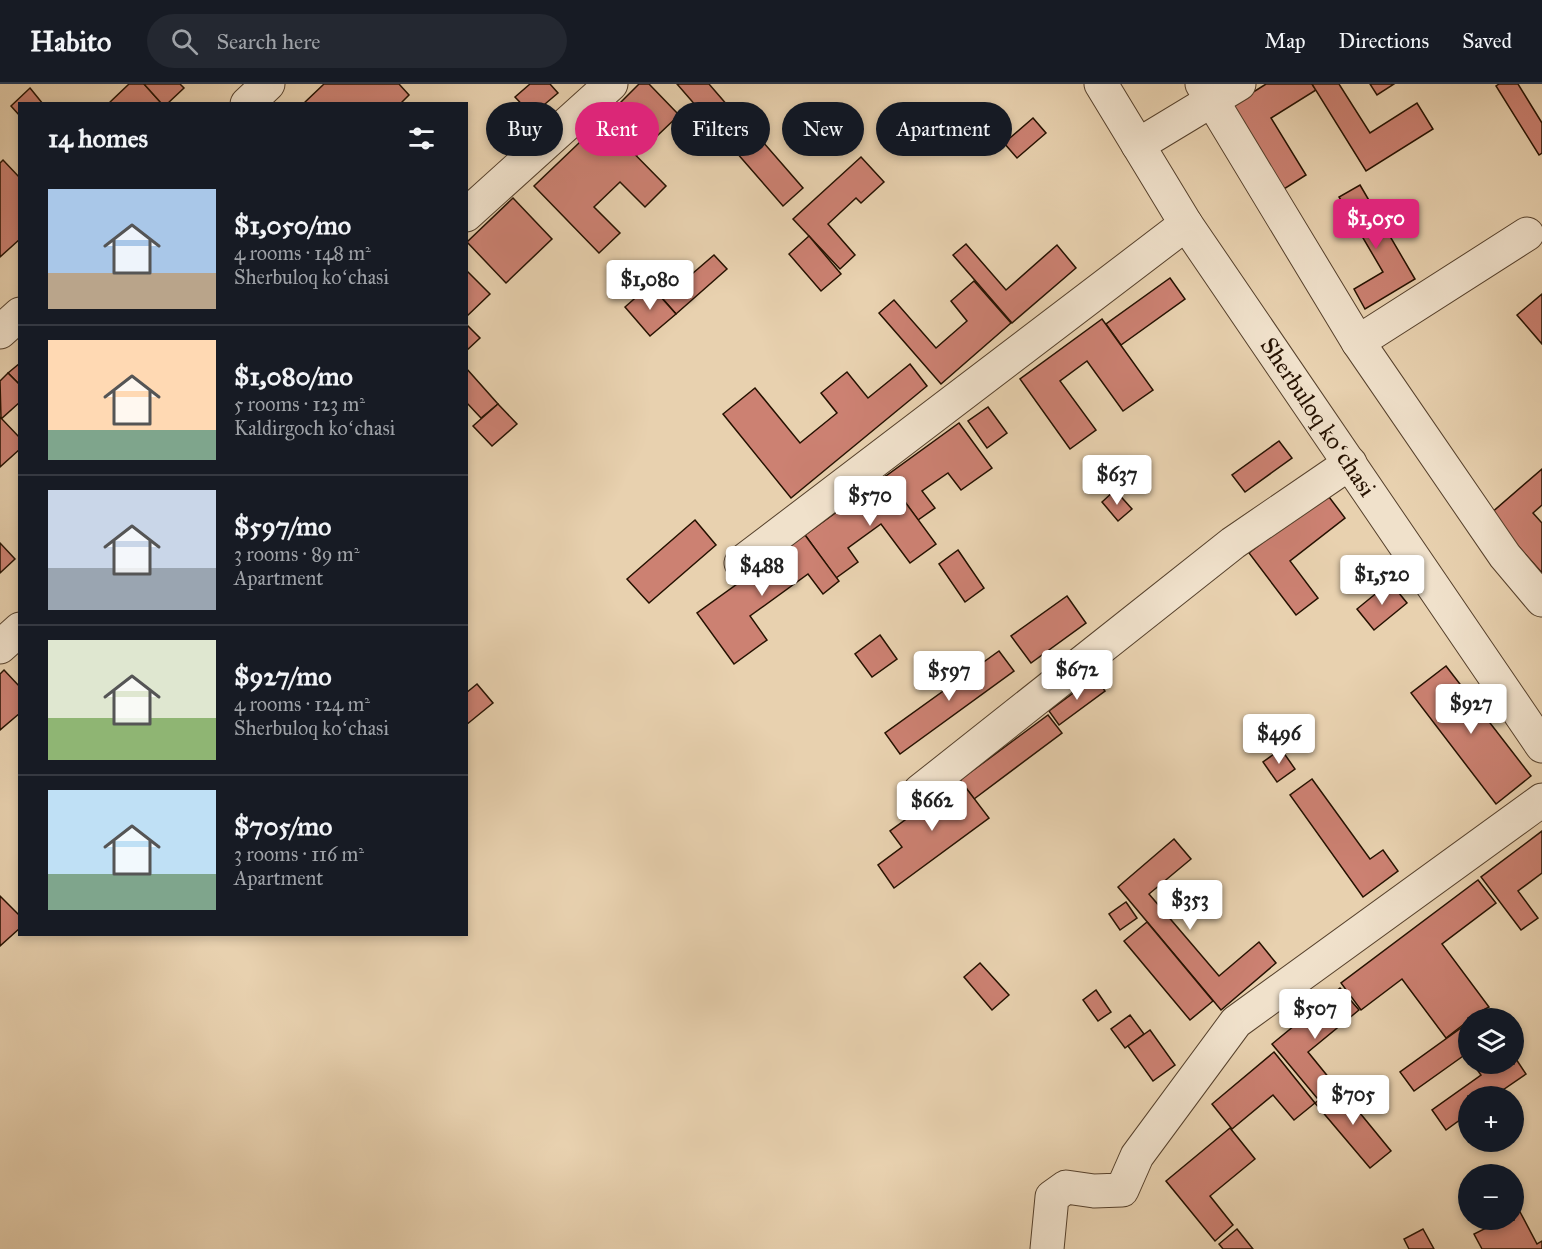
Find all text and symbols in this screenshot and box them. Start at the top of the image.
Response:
search box [147,14,567,68]
text: Habito [30,24,111,59]
icon: search [168,25,201,58]
text: Search here [216,28,320,55]
text: Map [1265,28,1306,54]
text: Directions [1339,28,1429,54]
text: Saved [1462,28,1512,54]
chip: Buy [486,102,563,156]
chip: Rent [575,102,659,156]
chip: Filters [671,102,770,156]
chip: New [782,102,864,156]
chip: Apartment [876,102,1012,156]
text: 14 homes [48,122,148,154]
icon: filters [405,122,438,155]
pin: $1,050 [1327,199,1425,250]
text: $1,050 [1347,206,1405,230]
text: $1,050/mo [234,209,351,241]
icon: home [96,213,168,285]
text: 4 rooms · 148 m² [234,241,371,265]
pin: $1,080 [601,260,699,311]
text: Sherbuloq koʻchasi [234,265,389,289]
text: $1,080 [621,267,679,291]
street label: Sherbuloq koʻchasi [1254,332,1383,503]
text: $1,080/mo [234,360,353,392]
icon: home [96,364,168,436]
text: 5 rooms · 123 m² [234,392,365,416]
text: Kaldirgoch koʻchasi [234,416,395,440]
pin: $637 [1081,455,1153,506]
text: $637 [1097,462,1137,486]
pin: $570 [834,476,906,527]
text: $570 [848,483,892,507]
text: $597/mo [234,510,331,542]
icon: home [96,514,168,586]
text: 3 rooms · 89 m² [234,542,359,566]
pin: $488 [726,546,798,597]
text: $488 [740,553,784,577]
pin: $1,520 [1333,555,1431,606]
text: $1,520 [1354,562,1410,586]
text: Apartment [234,566,323,590]
pin: $672 [1041,650,1113,701]
pin: $597 [913,651,985,702]
text: $672 [1056,657,1098,681]
text: $597 [928,658,970,682]
text: $927/mo [234,660,331,692]
icon: home [96,664,168,736]
pin: $927 [1435,684,1507,735]
text: $927 [1450,691,1492,715]
text: 4 rooms · 124 m² [234,692,370,716]
pin: $496 [1243,714,1315,765]
text: Sherbuloq koʻchasi [234,716,389,740]
text: $496 [1257,721,1301,745]
pin: $662 [896,781,968,832]
text: $662 [911,788,953,812]
text: $705/mo [234,810,332,842]
icon: home [96,814,168,886]
text: 3 rooms · 116 m² [234,842,364,866]
text: Apartment [234,866,323,890]
pin: $353 [1154,880,1226,931]
text: $353 [1171,887,1209,911]
pin: $507 [1279,989,1351,1040]
text: $507 [1293,996,1337,1020]
map controls [1458,1008,1524,1230]
button: layers [1458,1008,1524,1074]
pin: $705 [1317,1075,1389,1126]
text: $705 [1331,1082,1375,1106]
button: + [1458,1086,1524,1152]
button: − [1458,1164,1524,1230]

